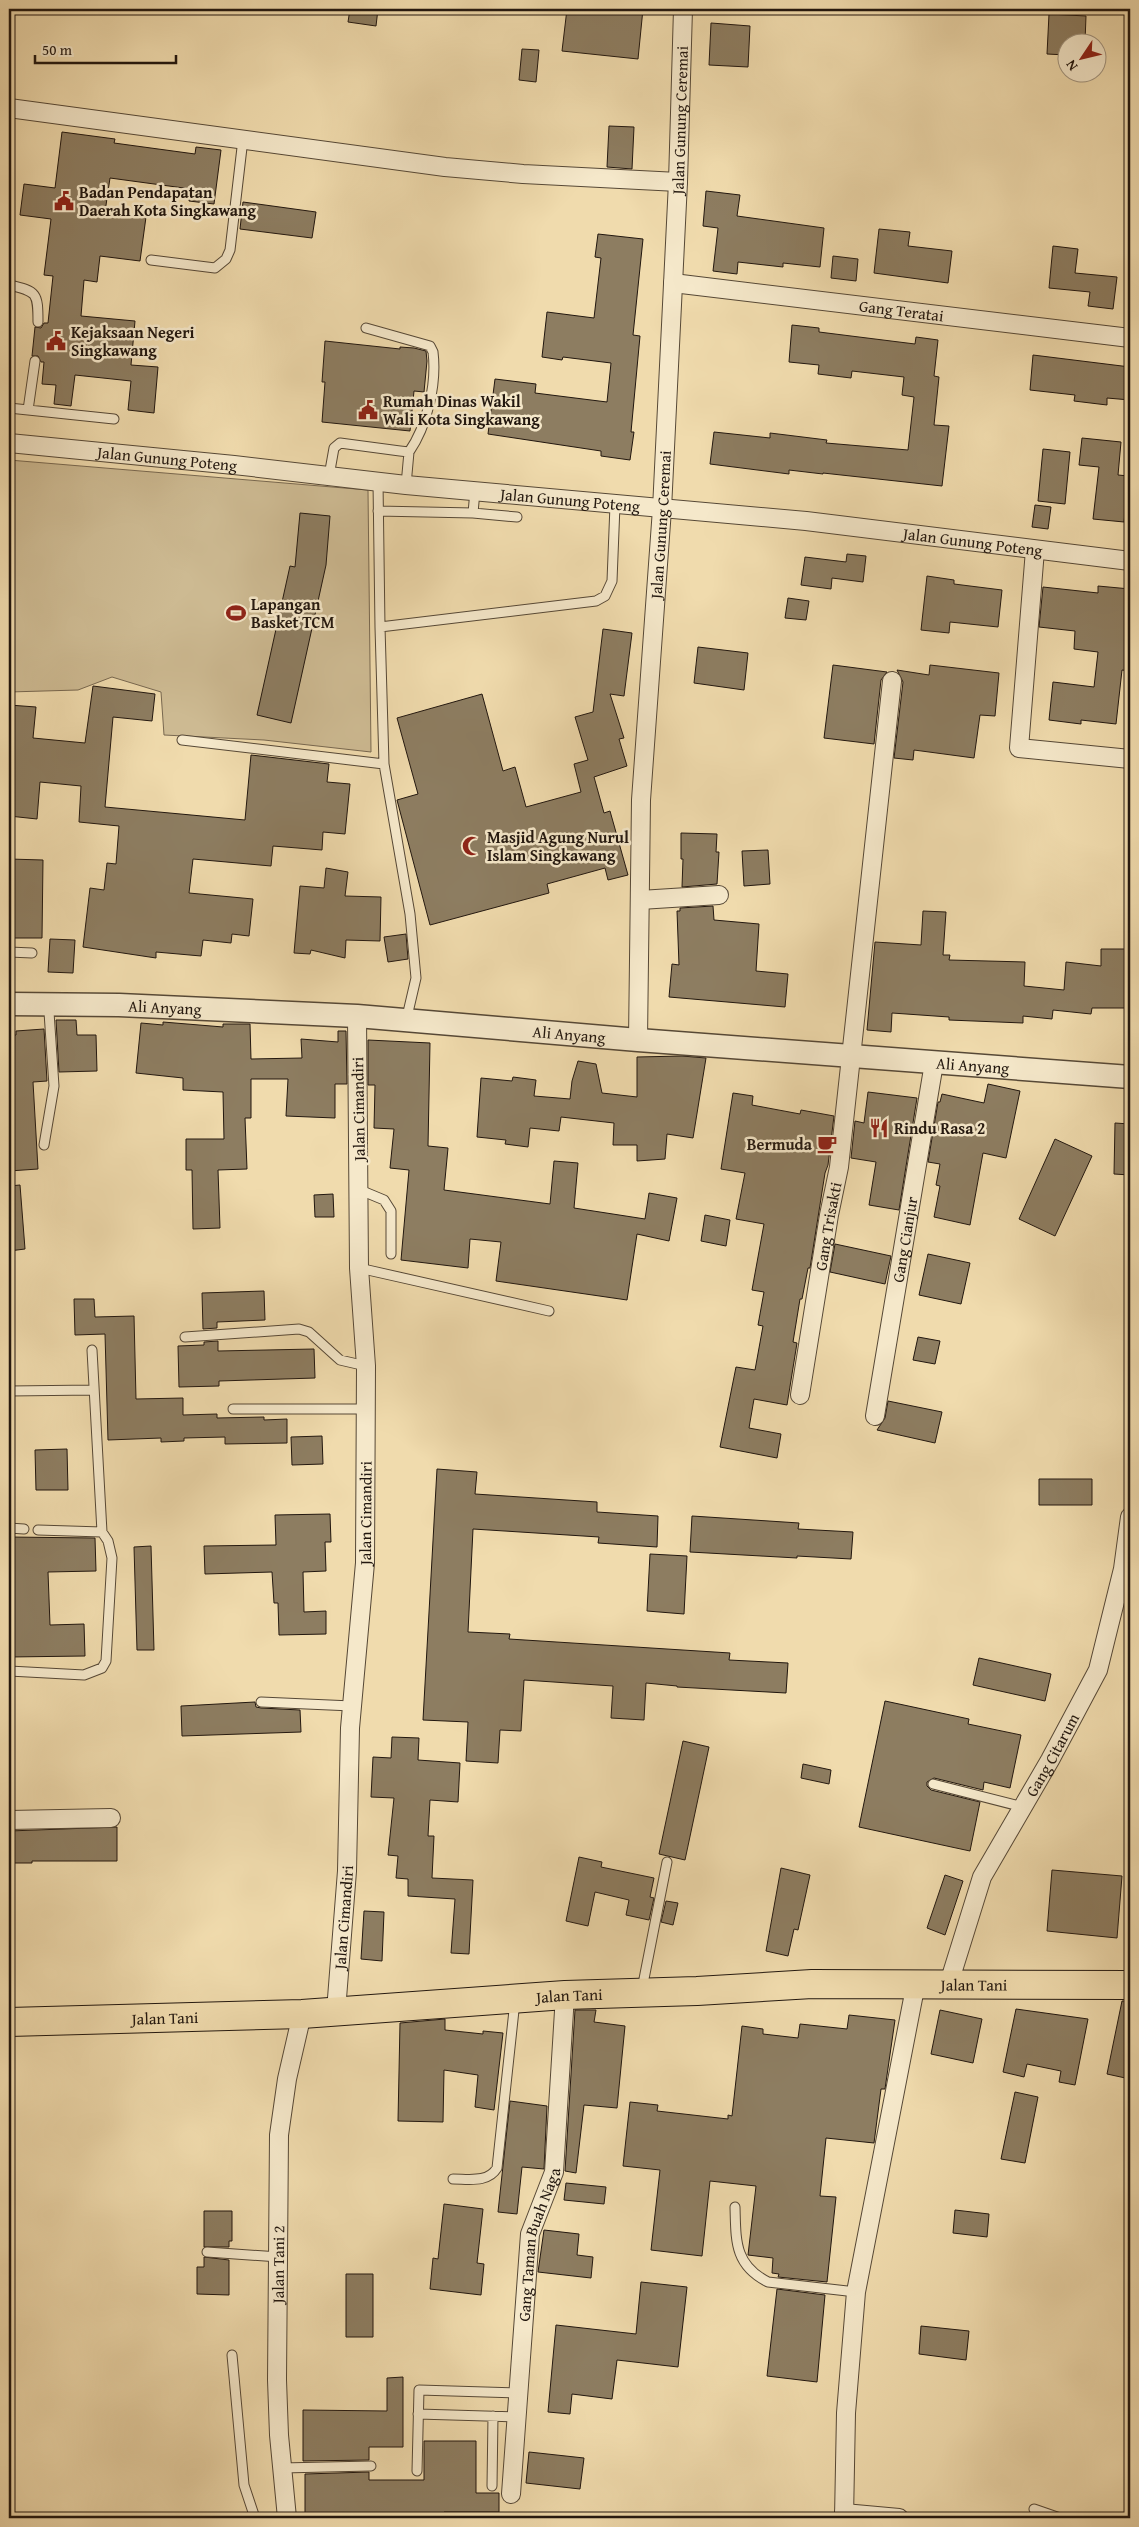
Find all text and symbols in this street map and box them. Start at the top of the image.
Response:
scale bar [35,32,176,64]
north arrow [1056,32,1106,82]
text: 50 m [42,39,73,60]
street label: Jalan Gunung Ceremai [665,45,694,197]
text: N [1060,55,1082,75]
place label: Badan Pendapatan Daerah Kota Singkawang [79,180,257,222]
public building icon: Badan Pendapatan Daerah Kota Singkawang [53,190,75,212]
street label: Gang Teratai [858,293,946,328]
place label: Kejaksaan Negeri Singkawang [71,320,194,362]
public building icon: Kejaksaan Negeri Singkawang [45,330,67,352]
place label: Rumah Dinas Wakil Wali Kota Singkawang [383,389,540,431]
public building icon: Rumah Dinas Wakil Wali Kota Singkawang [357,399,379,421]
street label: Jalan Gunung Poteng [94,440,238,477]
street label: Jalan Gunung Ceremai [643,449,677,602]
street label: Jalan Gunung Poteng [497,481,641,518]
street label: Jalan Gunung Poteng [900,521,1044,562]
place label: Lapangan Basket TCM [251,592,335,634]
sports icon: Lapangan Basket TCM [225,602,247,624]
place label: Masjid Agung Nurul Islam Singkawang [487,825,629,867]
mosque icon: Masjid Agung Nurul Islam Singkawang [461,835,483,857]
street label: Ali Anyang [128,993,202,1021]
street label: Ali Anyang [531,1019,606,1049]
street label: Ali Anyang [935,1050,1010,1080]
street label: Jalan Cimandiri [345,1056,371,1163]
place label: Rindu Rasa 2 [894,1116,985,1140]
restaurant icon: Rindu Rasa 2 [868,1117,890,1139]
place label: Bermuda [747,1132,813,1156]
cafe icon: Bermuda [816,1133,838,1155]
street label: Gang Trisakti [808,1179,848,1272]
street label: Gang Cianjur [886,1194,924,1284]
street label: Jalan Cimandiri [353,1461,378,1567]
street label: Gang Citarum [1019,1709,1085,1801]
street label: Jalan Cimandiri [327,1865,359,1972]
street label: Jalan Tani [939,1972,1008,1997]
street label: Jalan Tani [533,1982,603,2009]
street label: Jalan Tani [129,2005,199,2031]
street label: Gang Taman Buah Naga [512,2167,566,2322]
street label: Jalan Tani 2 [266,2225,290,2305]

